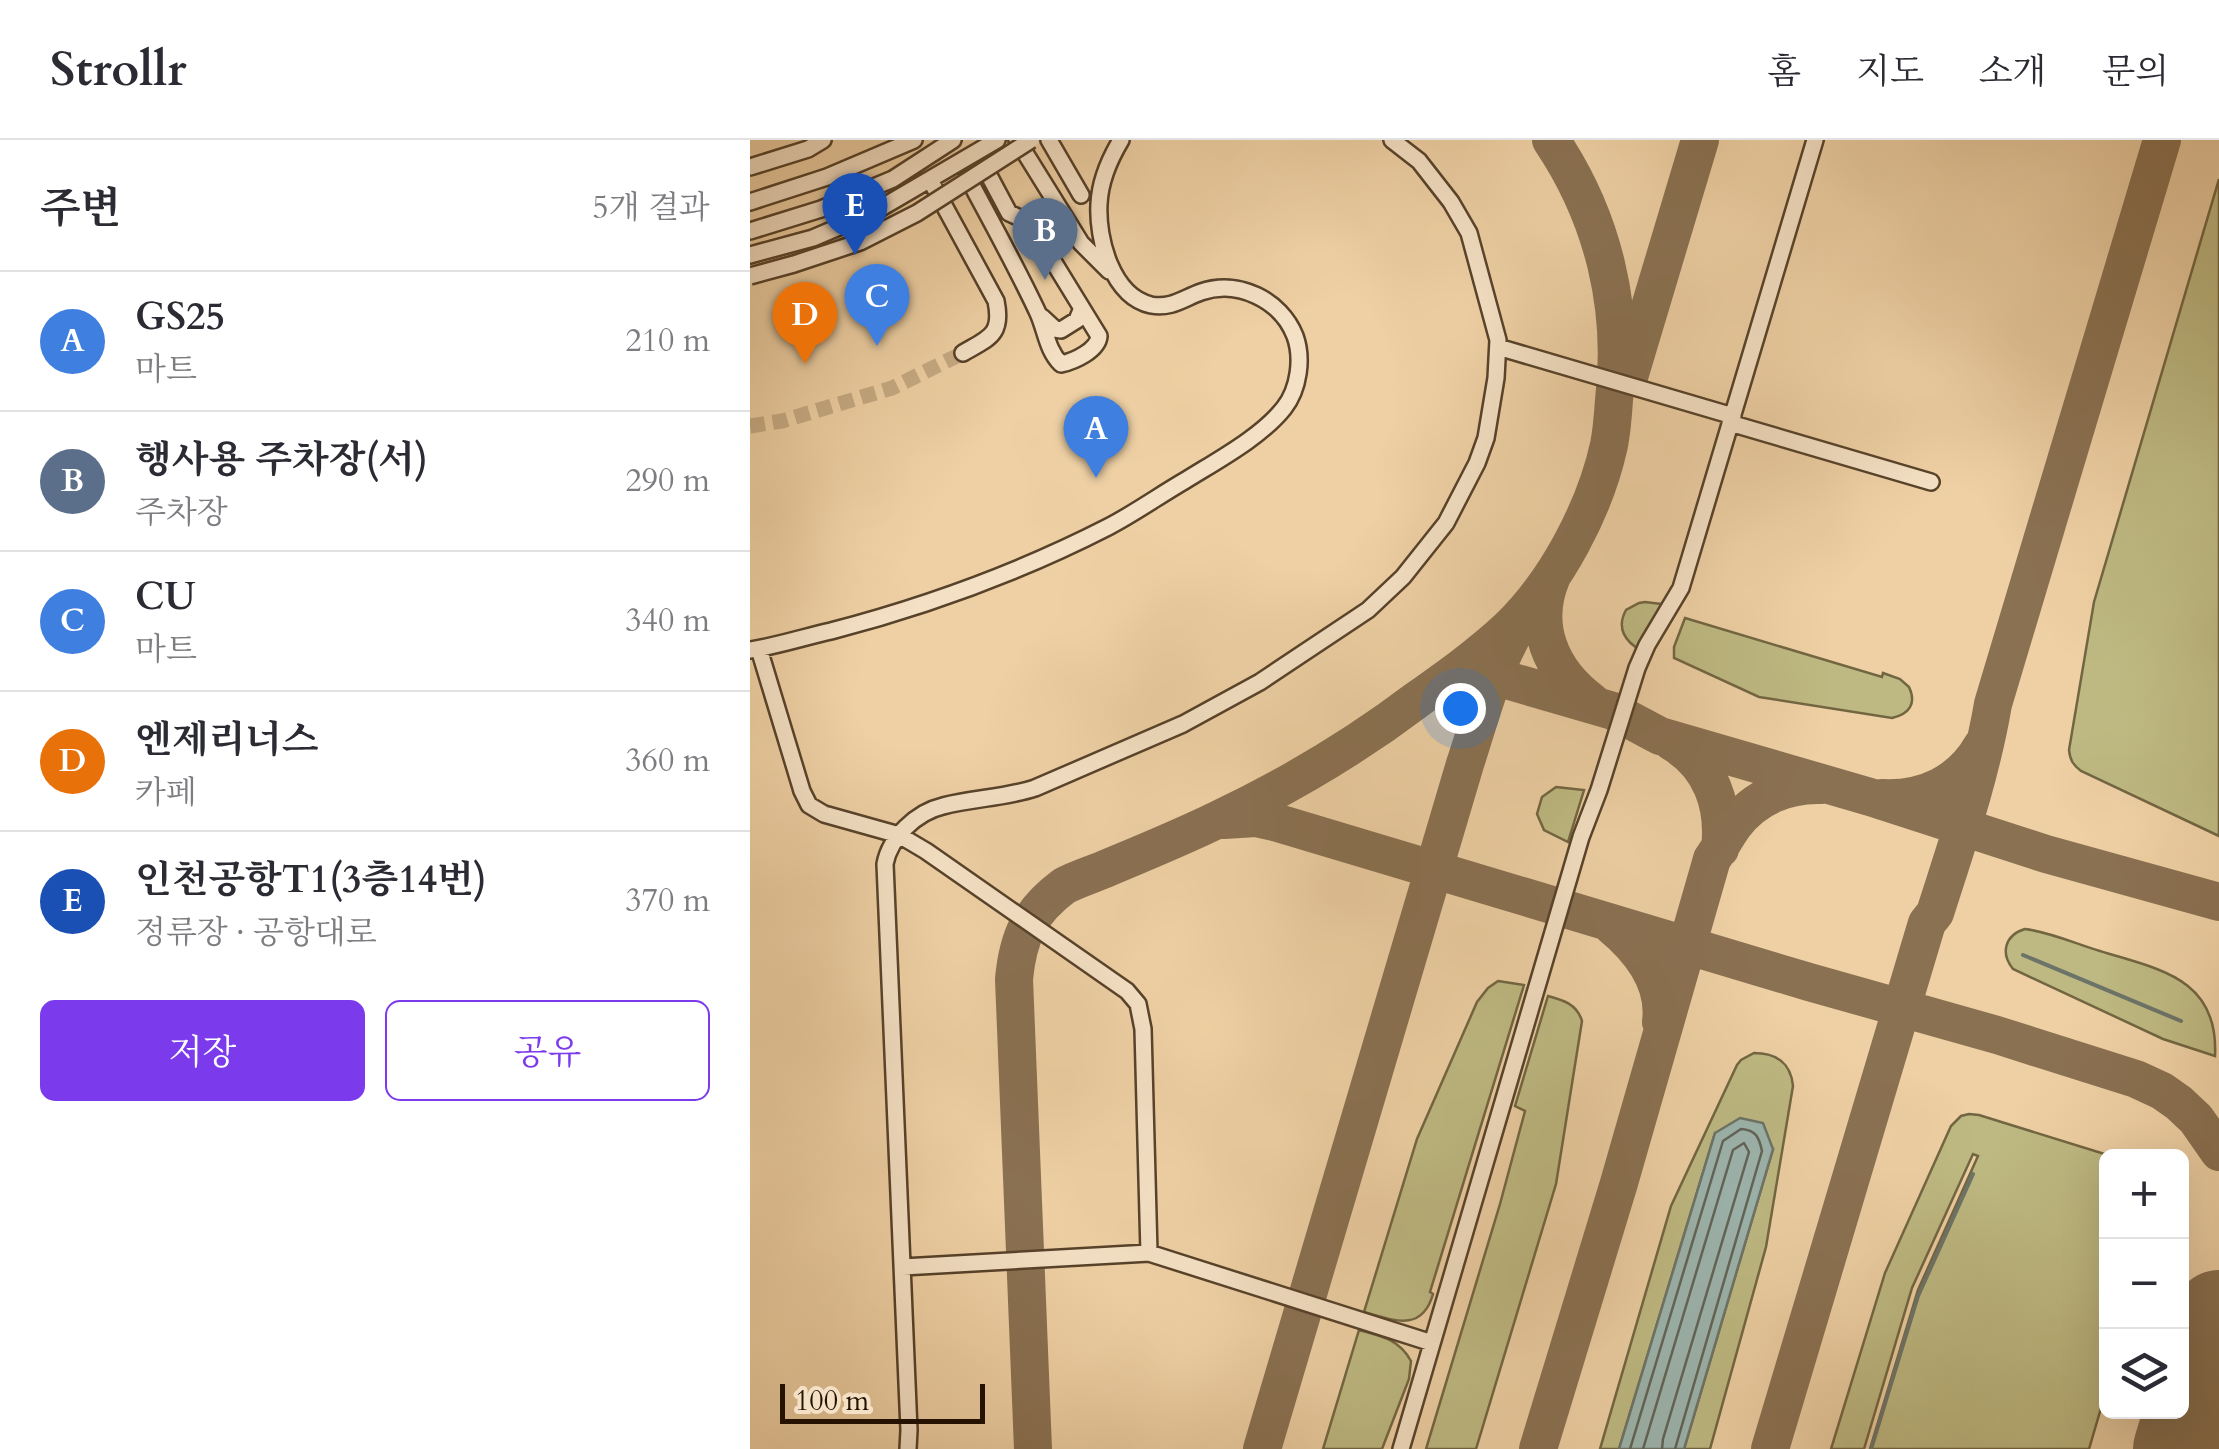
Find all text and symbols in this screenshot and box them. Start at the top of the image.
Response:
text: Strollr [50,37,187,102]
text: 홈 [1767,48,1801,96]
text: 지도 [1856,48,1924,96]
text: 소개 [1979,48,2046,96]
text: 문의 [2101,48,2169,96]
pin: E [822,172,888,255]
text: 주변 [40,180,121,237]
text: 5개 결과 [592,186,710,230]
pin: B [1012,198,1078,280]
pin: C [844,264,910,346]
pin: D [772,282,838,364]
text: GS25 [135,291,225,343]
text: A [60,319,85,363]
text: 210 m [625,319,710,363]
text: 마트 [135,348,197,392]
pin: A [1064,395,1128,478]
text: 행사용 주차장(서) [135,434,428,486]
text: B [61,459,84,503]
text: 290 m [625,459,710,503]
text: 주차장 [135,491,228,535]
text: CU [135,571,196,623]
text: C [60,599,85,643]
text: 340 m [625,599,710,643]
text: 마트 [135,628,197,672]
your location [1435,683,1486,734]
text: 엔제리너스 [135,714,319,766]
text: D [59,739,86,783]
text: 360 m [625,739,710,783]
text: 카페 [135,771,197,815]
text: 인천공항T1(3층14번) [135,854,487,906]
text: E [62,879,83,923]
text: 370 m [625,879,710,923]
text: 정류장 · 공항대로 [135,911,377,955]
button: 저장 [40,1000,365,1101]
button: 공유 [385,1000,710,1101]
map controls [2099,1149,2189,1419]
button: + [2099,1149,2189,1239]
button: − [2099,1239,2189,1329]
button: layers [2099,1329,2189,1419]
scale bar [780,1379,985,1424]
text: 100 m [795,1382,869,1420]

